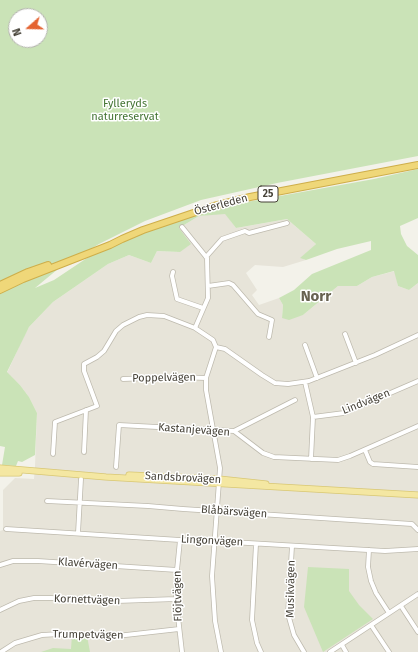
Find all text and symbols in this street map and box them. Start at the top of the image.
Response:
north arrow [8,8,48,48]
text: N [10,26,25,38]
park label: Fylleryds naturreservat [91,97,159,123]
road number: 25 [258,186,278,202]
street label: Österleden [193,192,249,218]
district label: Norr [301,288,331,306]
street label: Poppelvägen [132,371,196,385]
street label: Lindvägen [340,386,392,418]
street label: Kastanjevägen [158,421,230,439]
street label: Sandsbrovägen [145,469,221,487]
street label: Blåbärsvägen [200,503,268,521]
street label: Lingonvägen [180,533,244,549]
street label: Klavérvägen [58,555,118,573]
street label: Musikvägen [284,560,298,618]
street label: Flöjtvägen [171,570,185,622]
street label: Kornettvägen [54,592,120,608]
street label: Trumpetvägen [52,628,124,642]

